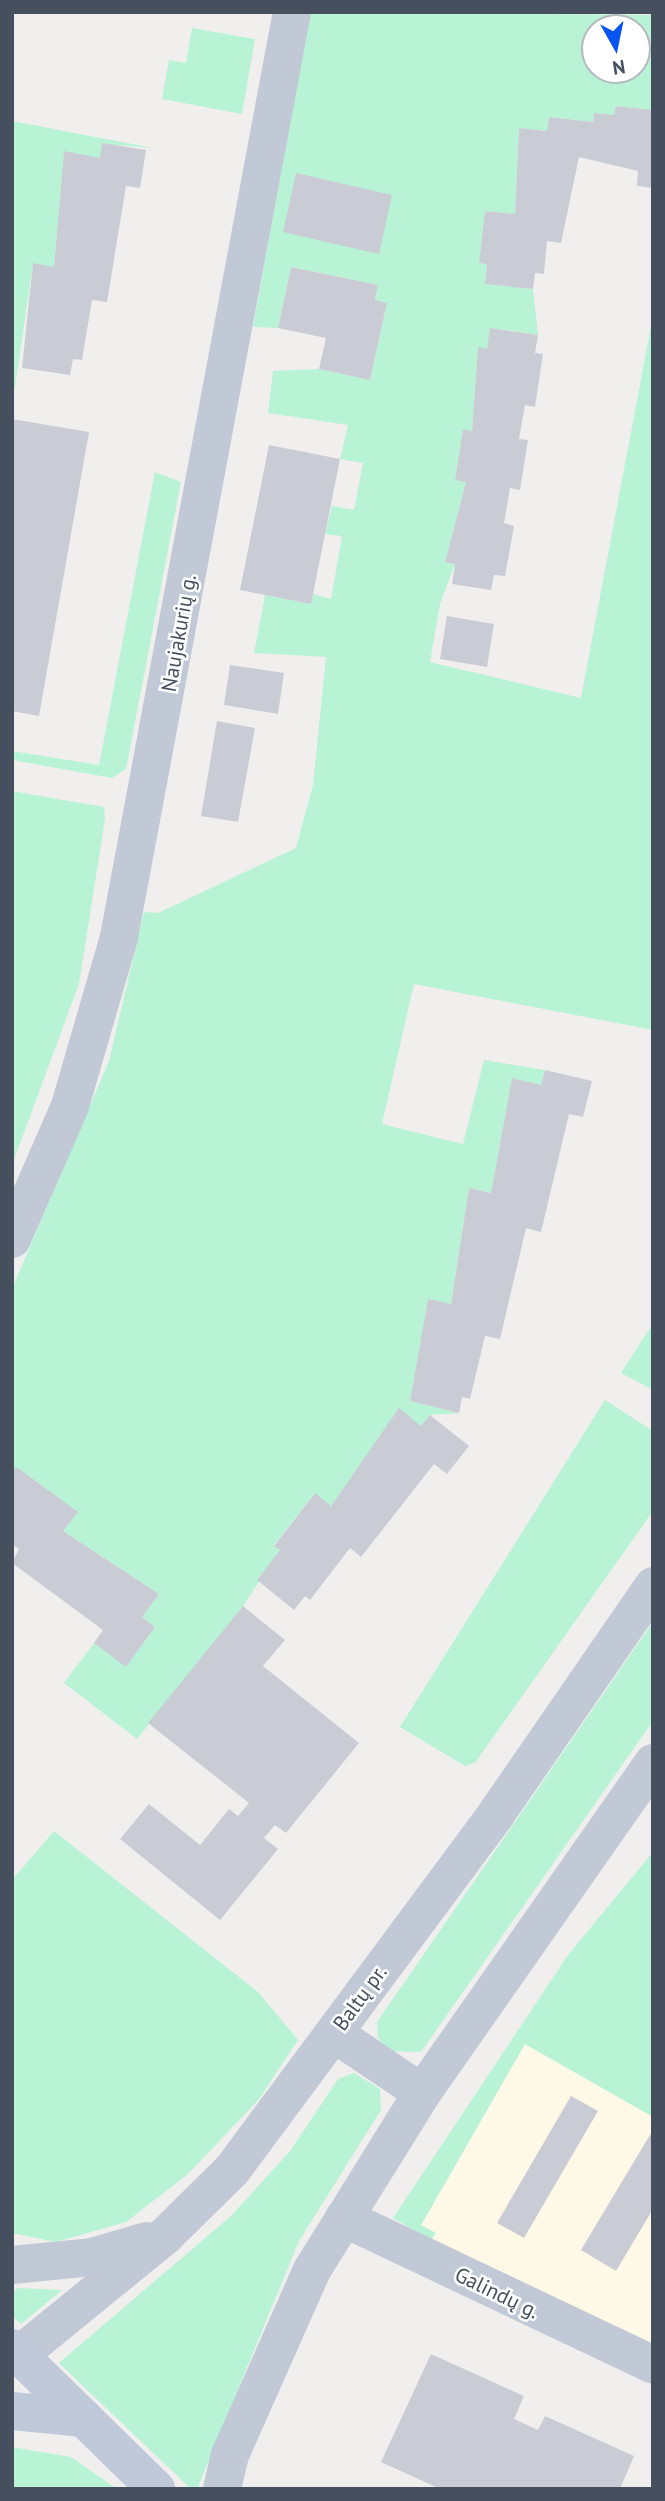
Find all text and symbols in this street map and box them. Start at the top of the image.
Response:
north arrow [581,14,651,84]
text: N [611,55,627,81]
street label: Naujakurių g. [156,572,202,694]
street label: Baltų pr. [328,1960,392,2036]
street label: Galindų g. [451,2262,543,2324]

